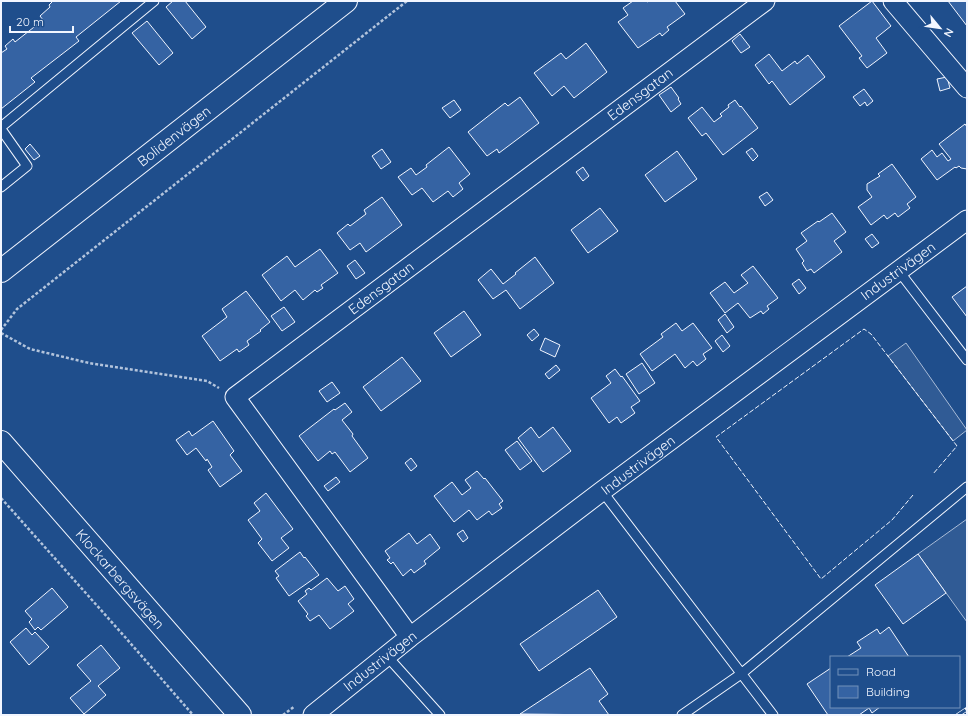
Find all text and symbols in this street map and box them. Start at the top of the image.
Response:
scale bar [10,8,73,34]
north arrow [920,8,960,48]
text: 20 m [16,14,44,29]
text: N [941,26,957,40]
street label: Edensgatan [604,64,676,124]
street label: Bolidenvägen [134,102,214,170]
street label: Industrivägen [857,238,939,304]
street label: Edensgatan [345,258,417,318]
street label: Industrivägen [597,431,679,499]
street label: Klockarbergsvägen [72,525,168,633]
street label: Industrivägen [340,627,420,695]
legend [830,656,960,708]
text: Road [866,664,896,679]
text: Building [866,684,910,699]

